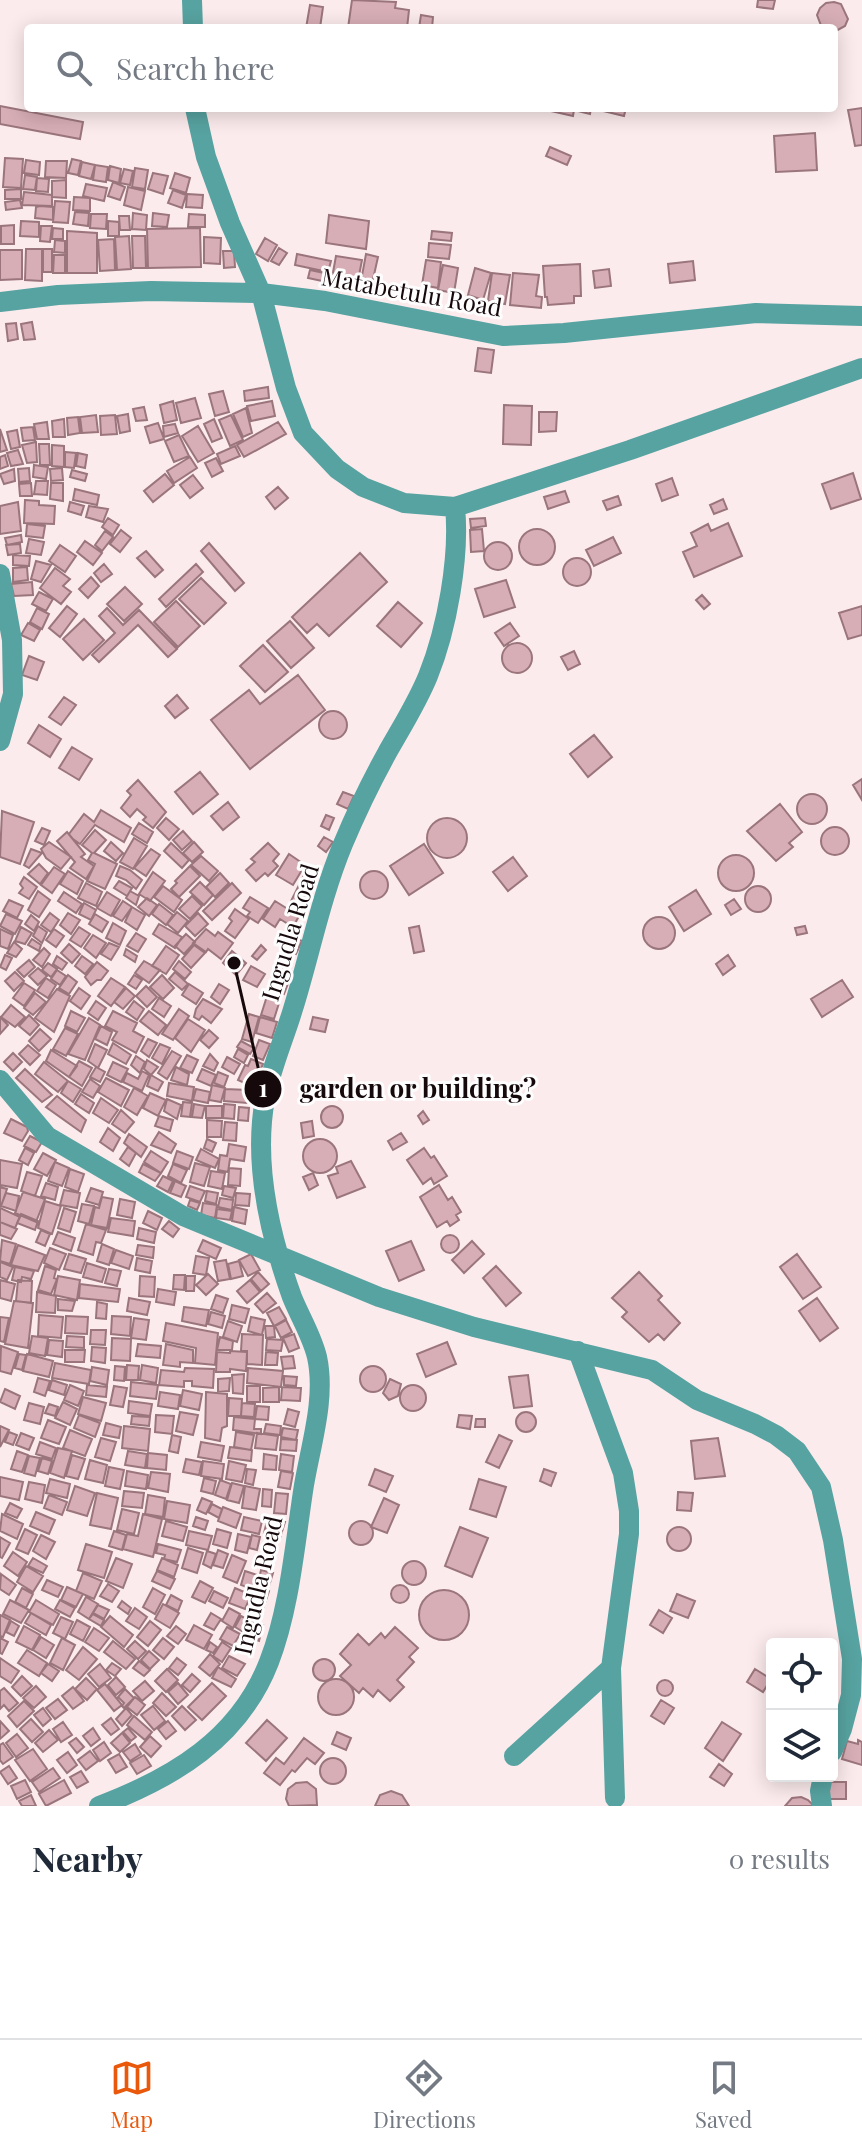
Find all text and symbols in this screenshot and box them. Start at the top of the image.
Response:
search box [24,24,838,112]
icon: search [52,46,96,90]
text: Search here [116,48,275,88]
street label: Matabetulu Road [319,259,505,323]
street label: Ingudla Road [253,859,325,1005]
callout: garden or building? [243,1064,552,1114]
text: garden or building? [300,1070,536,1105]
text: 1 [258,1071,268,1103]
street label: Ingudla Road [225,1512,289,1658]
map controls [766,1638,838,1782]
button: locate [766,1638,838,1710]
button: layers [766,1710,838,1782]
text: Nearby [32,1835,143,1881]
text: 0 results [729,1841,830,1876]
tab: Map [110,2056,154,2134]
tab: Directions [373,2056,476,2134]
tab: Saved [695,2056,752,2134]

